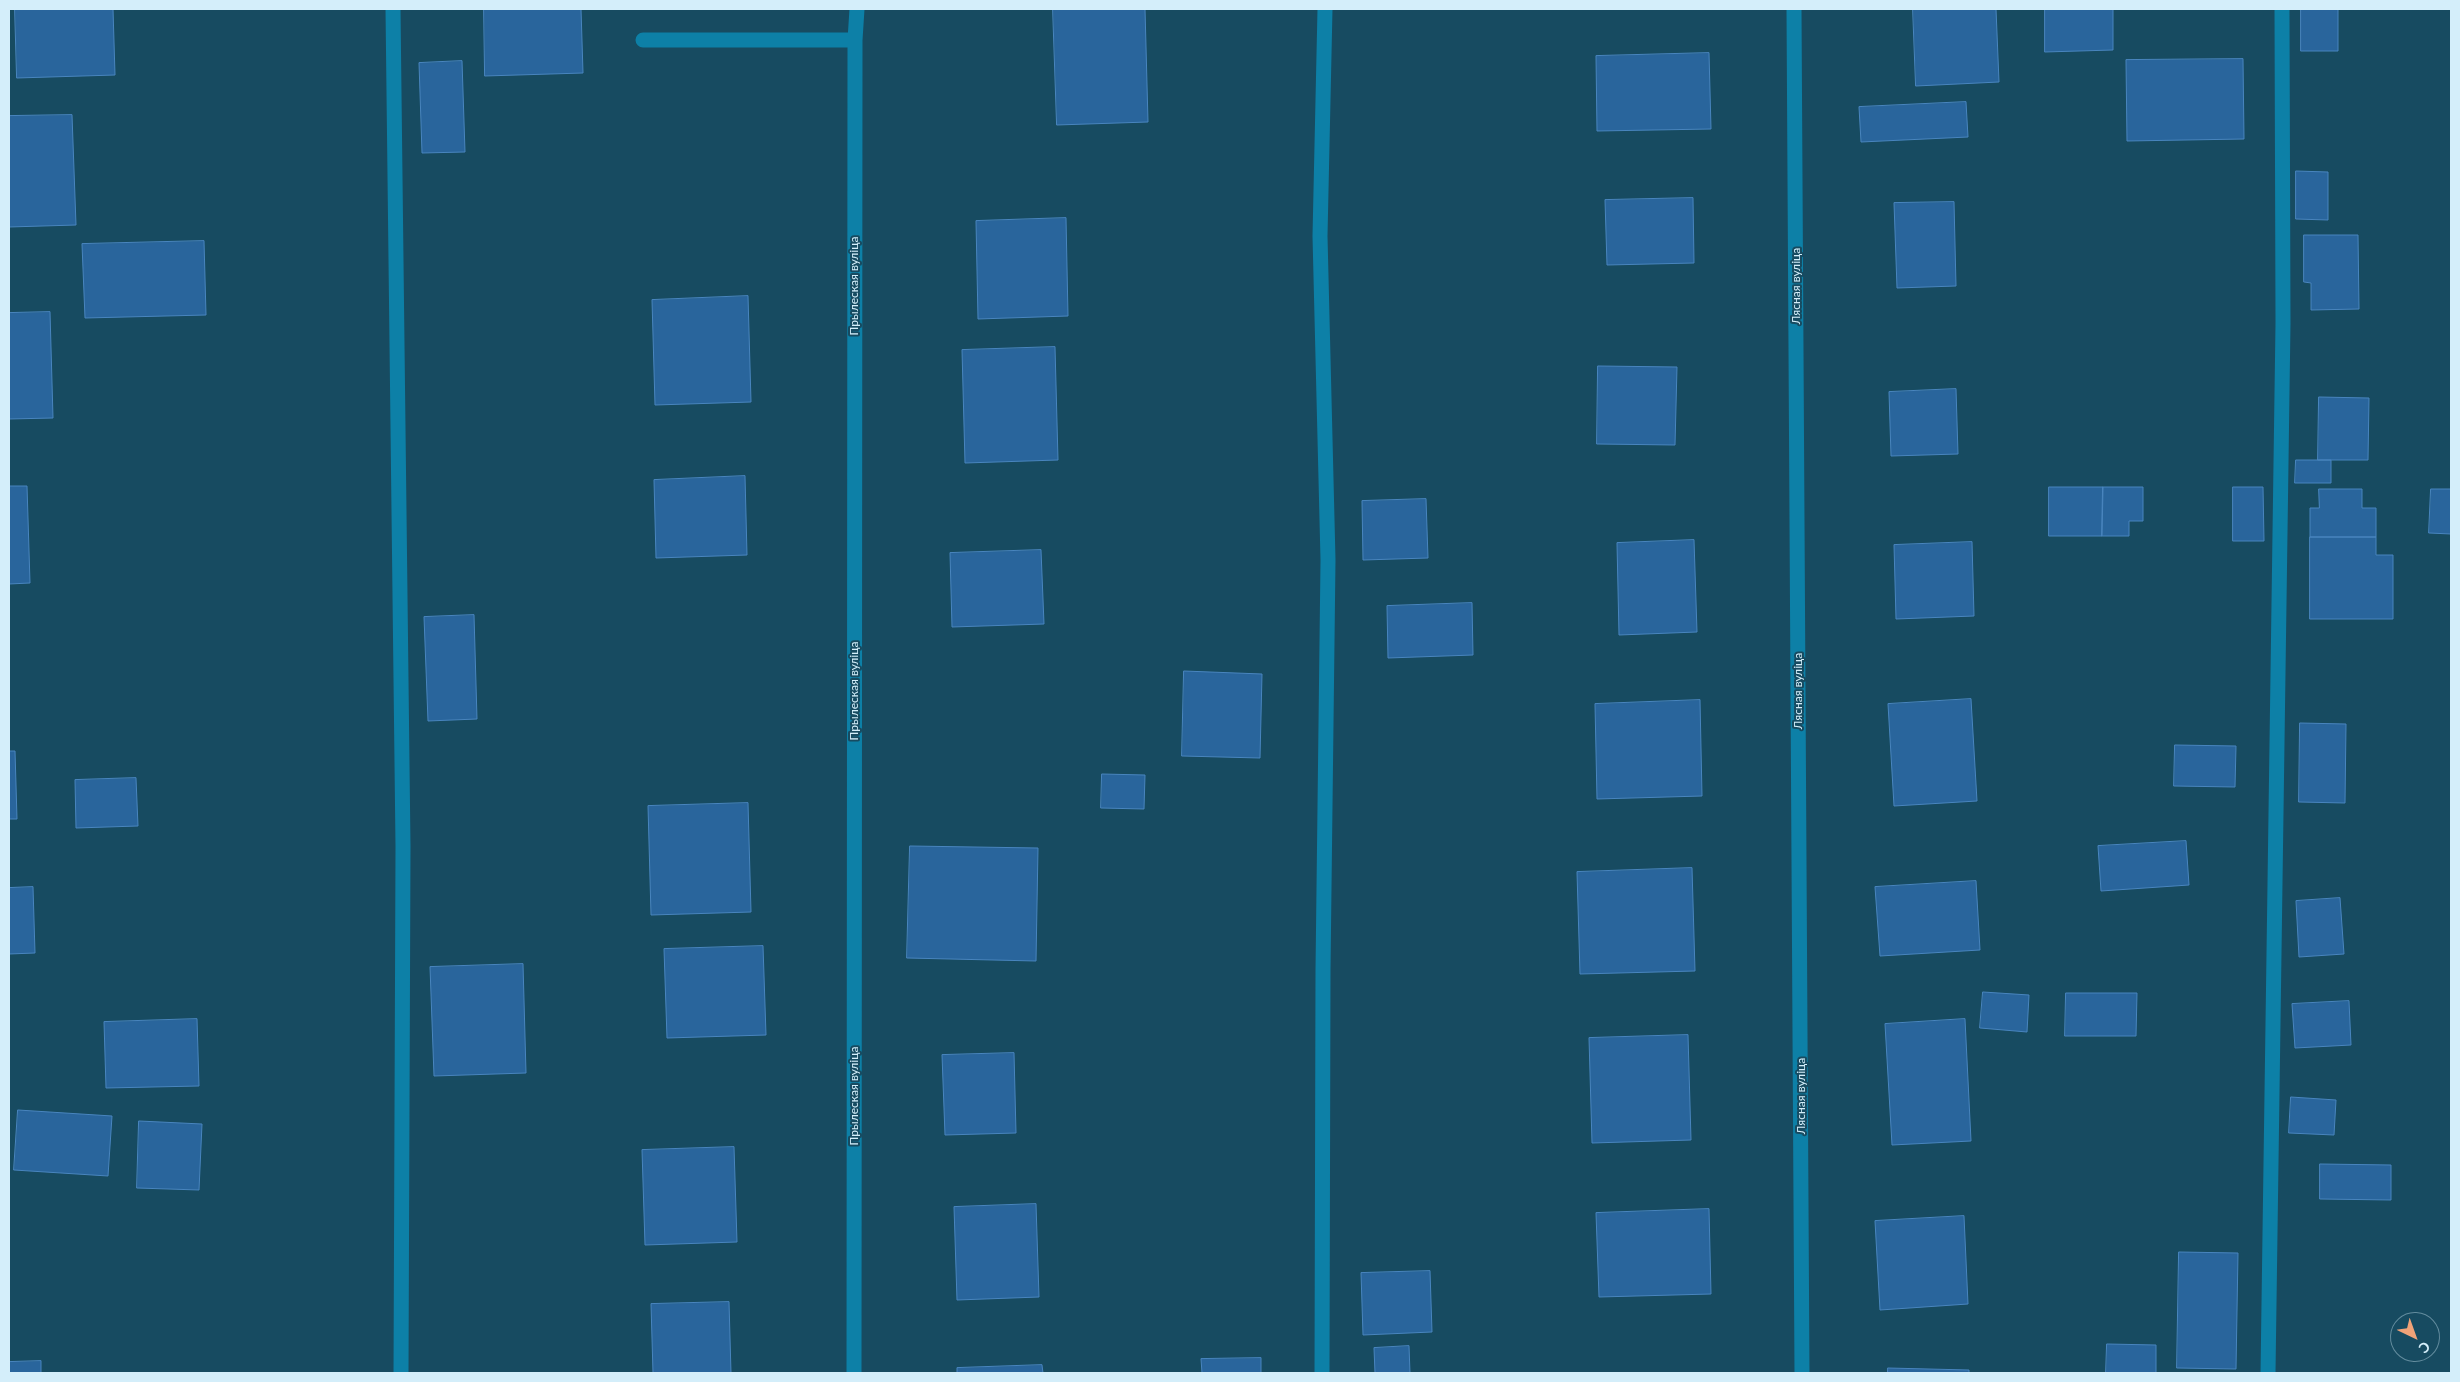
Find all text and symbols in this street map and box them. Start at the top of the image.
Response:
street label: Прылеская вуліца [847,237,861,335]
street label: Лясная вуліца [1789,248,1803,324]
street label: Прылеская вуліца [847,642,861,740]
street label: Лясная вуліца [1791,653,1805,729]
street label: Прылеская вуліца [847,1047,861,1145]
street label: Лясная вуліца [1794,1058,1808,1134]
north arrow [2390,1312,2440,1362]
text: С [2416,1338,2434,1357]

